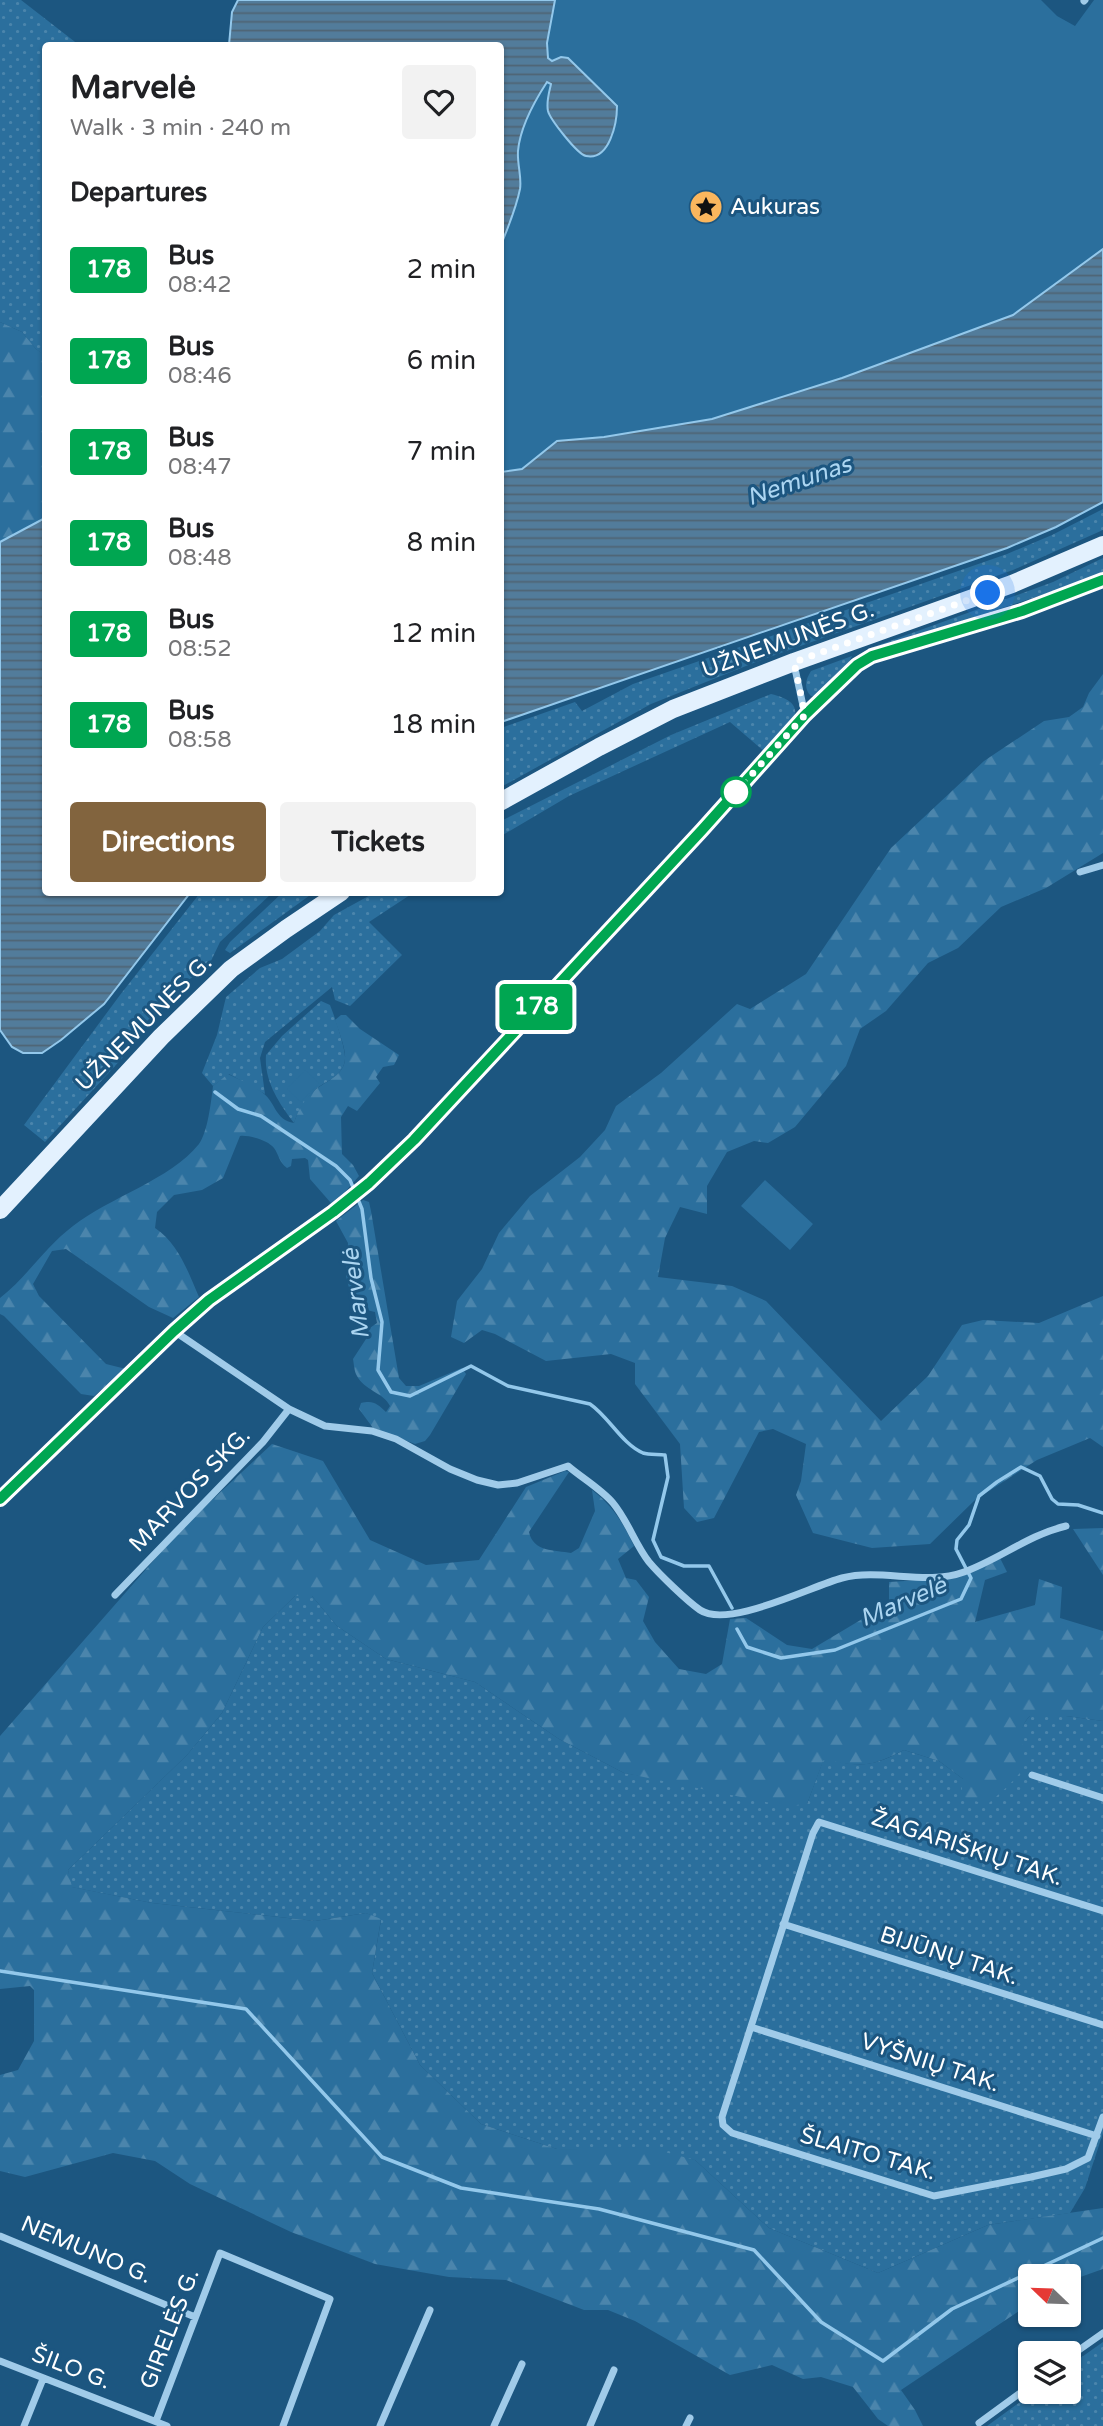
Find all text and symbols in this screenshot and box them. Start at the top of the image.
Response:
button: heart [402,65,476,139]
text: Marvelė [70,68,196,107]
text: Walk · 3 min · 240 m [70,114,291,142]
text: Departures [70,177,207,208]
place icon: Aukuras [687,188,725,226]
place label: Aukuras [730,193,820,221]
text: Bus [168,240,214,271]
text: 2 min [407,254,476,285]
text: 178 [86,255,131,284]
text: 08:42 [168,271,232,299]
text: Bus [168,331,214,362]
text: 6 min [407,345,476,376]
text: 178 [86,346,131,375]
text: 08:46 [168,362,232,390]
text: Bus [168,422,214,453]
text: 7 min [407,436,476,467]
text: 178 [86,437,131,466]
water label: Nemunas [743,449,857,512]
text: 08:47 [168,453,232,481]
text: Bus [168,513,214,544]
text: 8 min [407,527,476,558]
text: 178 [86,528,131,557]
text: 08:48 [168,544,232,572]
your location [970,575,1005,610]
street label: UŽNEMUNĖS G. [698,596,878,684]
text: Bus [168,604,214,635]
text: 12 min [390,618,476,649]
text: 178 [86,619,131,648]
text: 08:52 [168,635,232,663]
text: Bus [168,695,214,726]
text: 18 min [390,709,476,740]
text: 178 [86,710,131,739]
text: 08:58 [168,726,232,754]
unlabelled marker [721,777,751,807]
button: Directions [70,802,266,882]
button: Tickets [280,802,476,882]
street label: UŽNEMUNĖS G. [70,949,218,1097]
line badge: 178 [496,984,576,1030]
text: 178 [513,992,559,1021]
water label: Marvelė [336,1245,376,1341]
street label: MARVOS SKG. [123,1422,257,1558]
water label: Marvelė [855,1570,952,1633]
street label: ŽAGARIŠKIŲ TAK. [868,1804,1066,1892]
street label: BIJŪNŲ TAK. [876,1920,1022,1992]
street label: VYŠNIŲ TAK. [857,2027,1003,2099]
street label: ŠLAITO TAK. [797,2121,939,2187]
street label: NEMUNO G. [16,2210,156,2290]
north arrow [1018,2264,1082,2328]
map controls [1018,2264,1081,2404]
street label: GIRELĖS G. [134,2265,206,2393]
street label: ŠILO G. [28,2340,114,2396]
button: layers [1018,2341,1081,2404]

